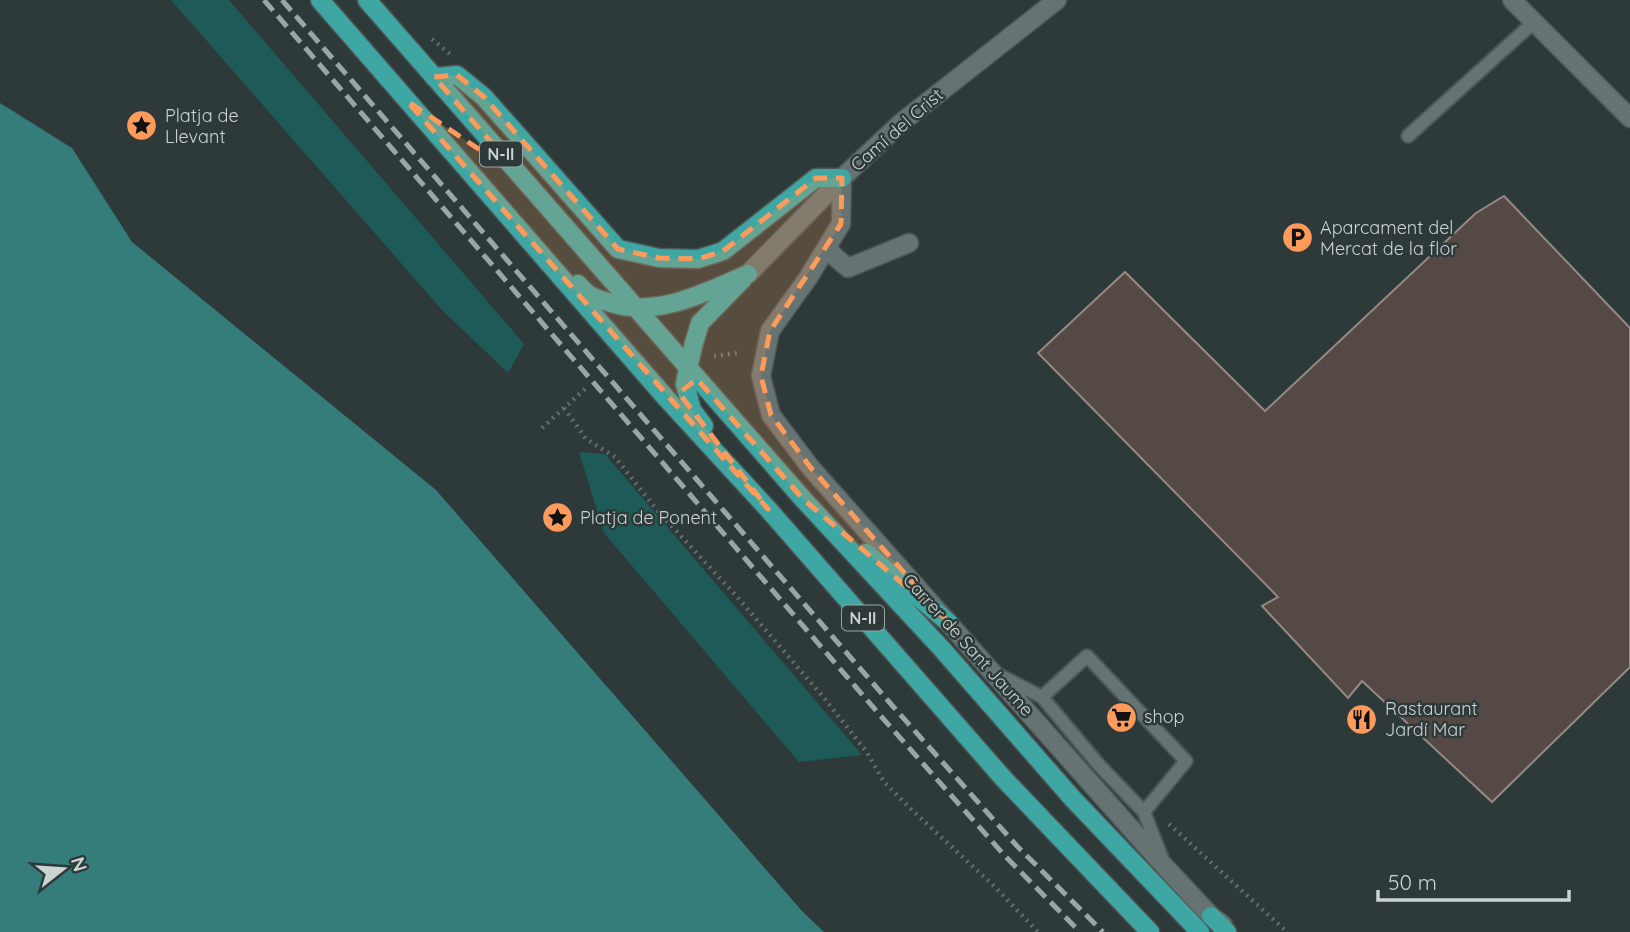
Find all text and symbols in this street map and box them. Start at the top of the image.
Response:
street label: Camí del Crist [846,83,948,176]
place label: Platja de Llevant [165,104,239,148]
place icon: Platja de Llevant [125,109,159,143]
road number: N-II [480,142,522,166]
place label: Aparcament del Mercat de la flor [1320,216,1457,260]
parking icon: Aparcament del Mercat de la flor [1280,221,1314,255]
place icon: Platja de Ponent [540,501,574,535]
place label: Platja de Ponent [580,506,717,529]
street label: Carrer de Sant Jaume [898,568,1039,721]
road number: N-II [842,606,884,631]
place label: Rastaurant Jardí Mar [1385,697,1478,741]
supermarket icon: shop [1104,700,1138,734]
restaurant icon: Rastaurant Jardí Mar [1345,702,1379,736]
place label: shop [1144,705,1185,728]
north arrow [28,834,98,904]
text: N [66,854,93,874]
scale bar [1378,858,1569,902]
text: 50 m [1388,869,1437,895]

